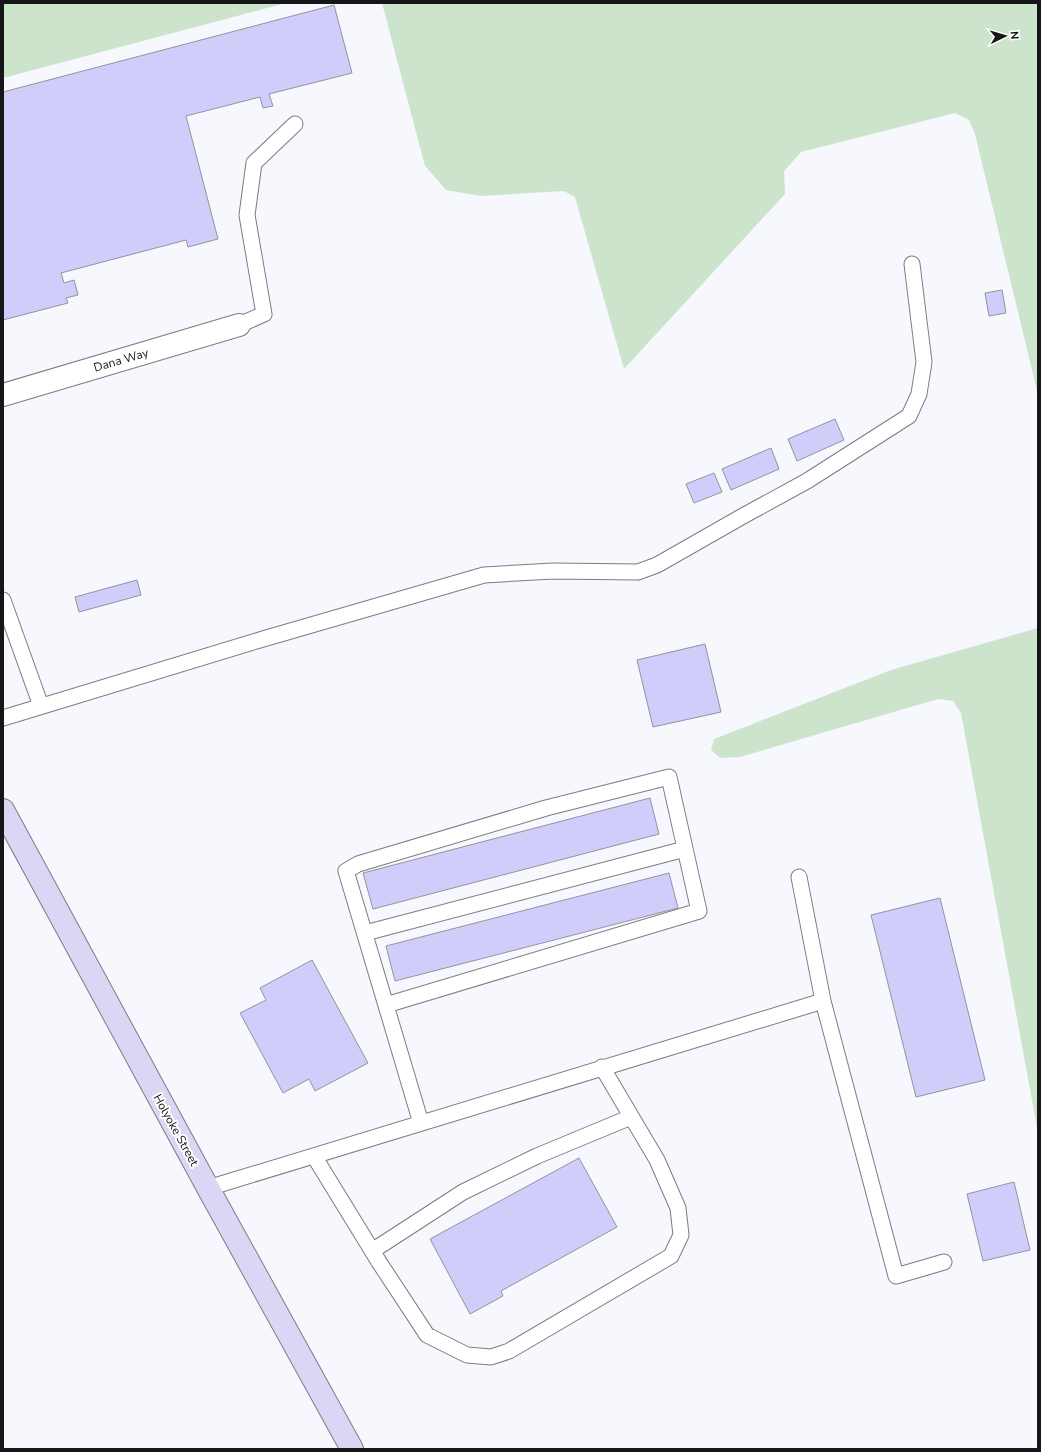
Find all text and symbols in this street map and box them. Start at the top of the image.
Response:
north arrow [985,16,1025,56]
text: N [1007,30,1022,40]
street label: Dana Way [92,344,151,375]
street label: Holyoke Street [150,1091,203,1170]

